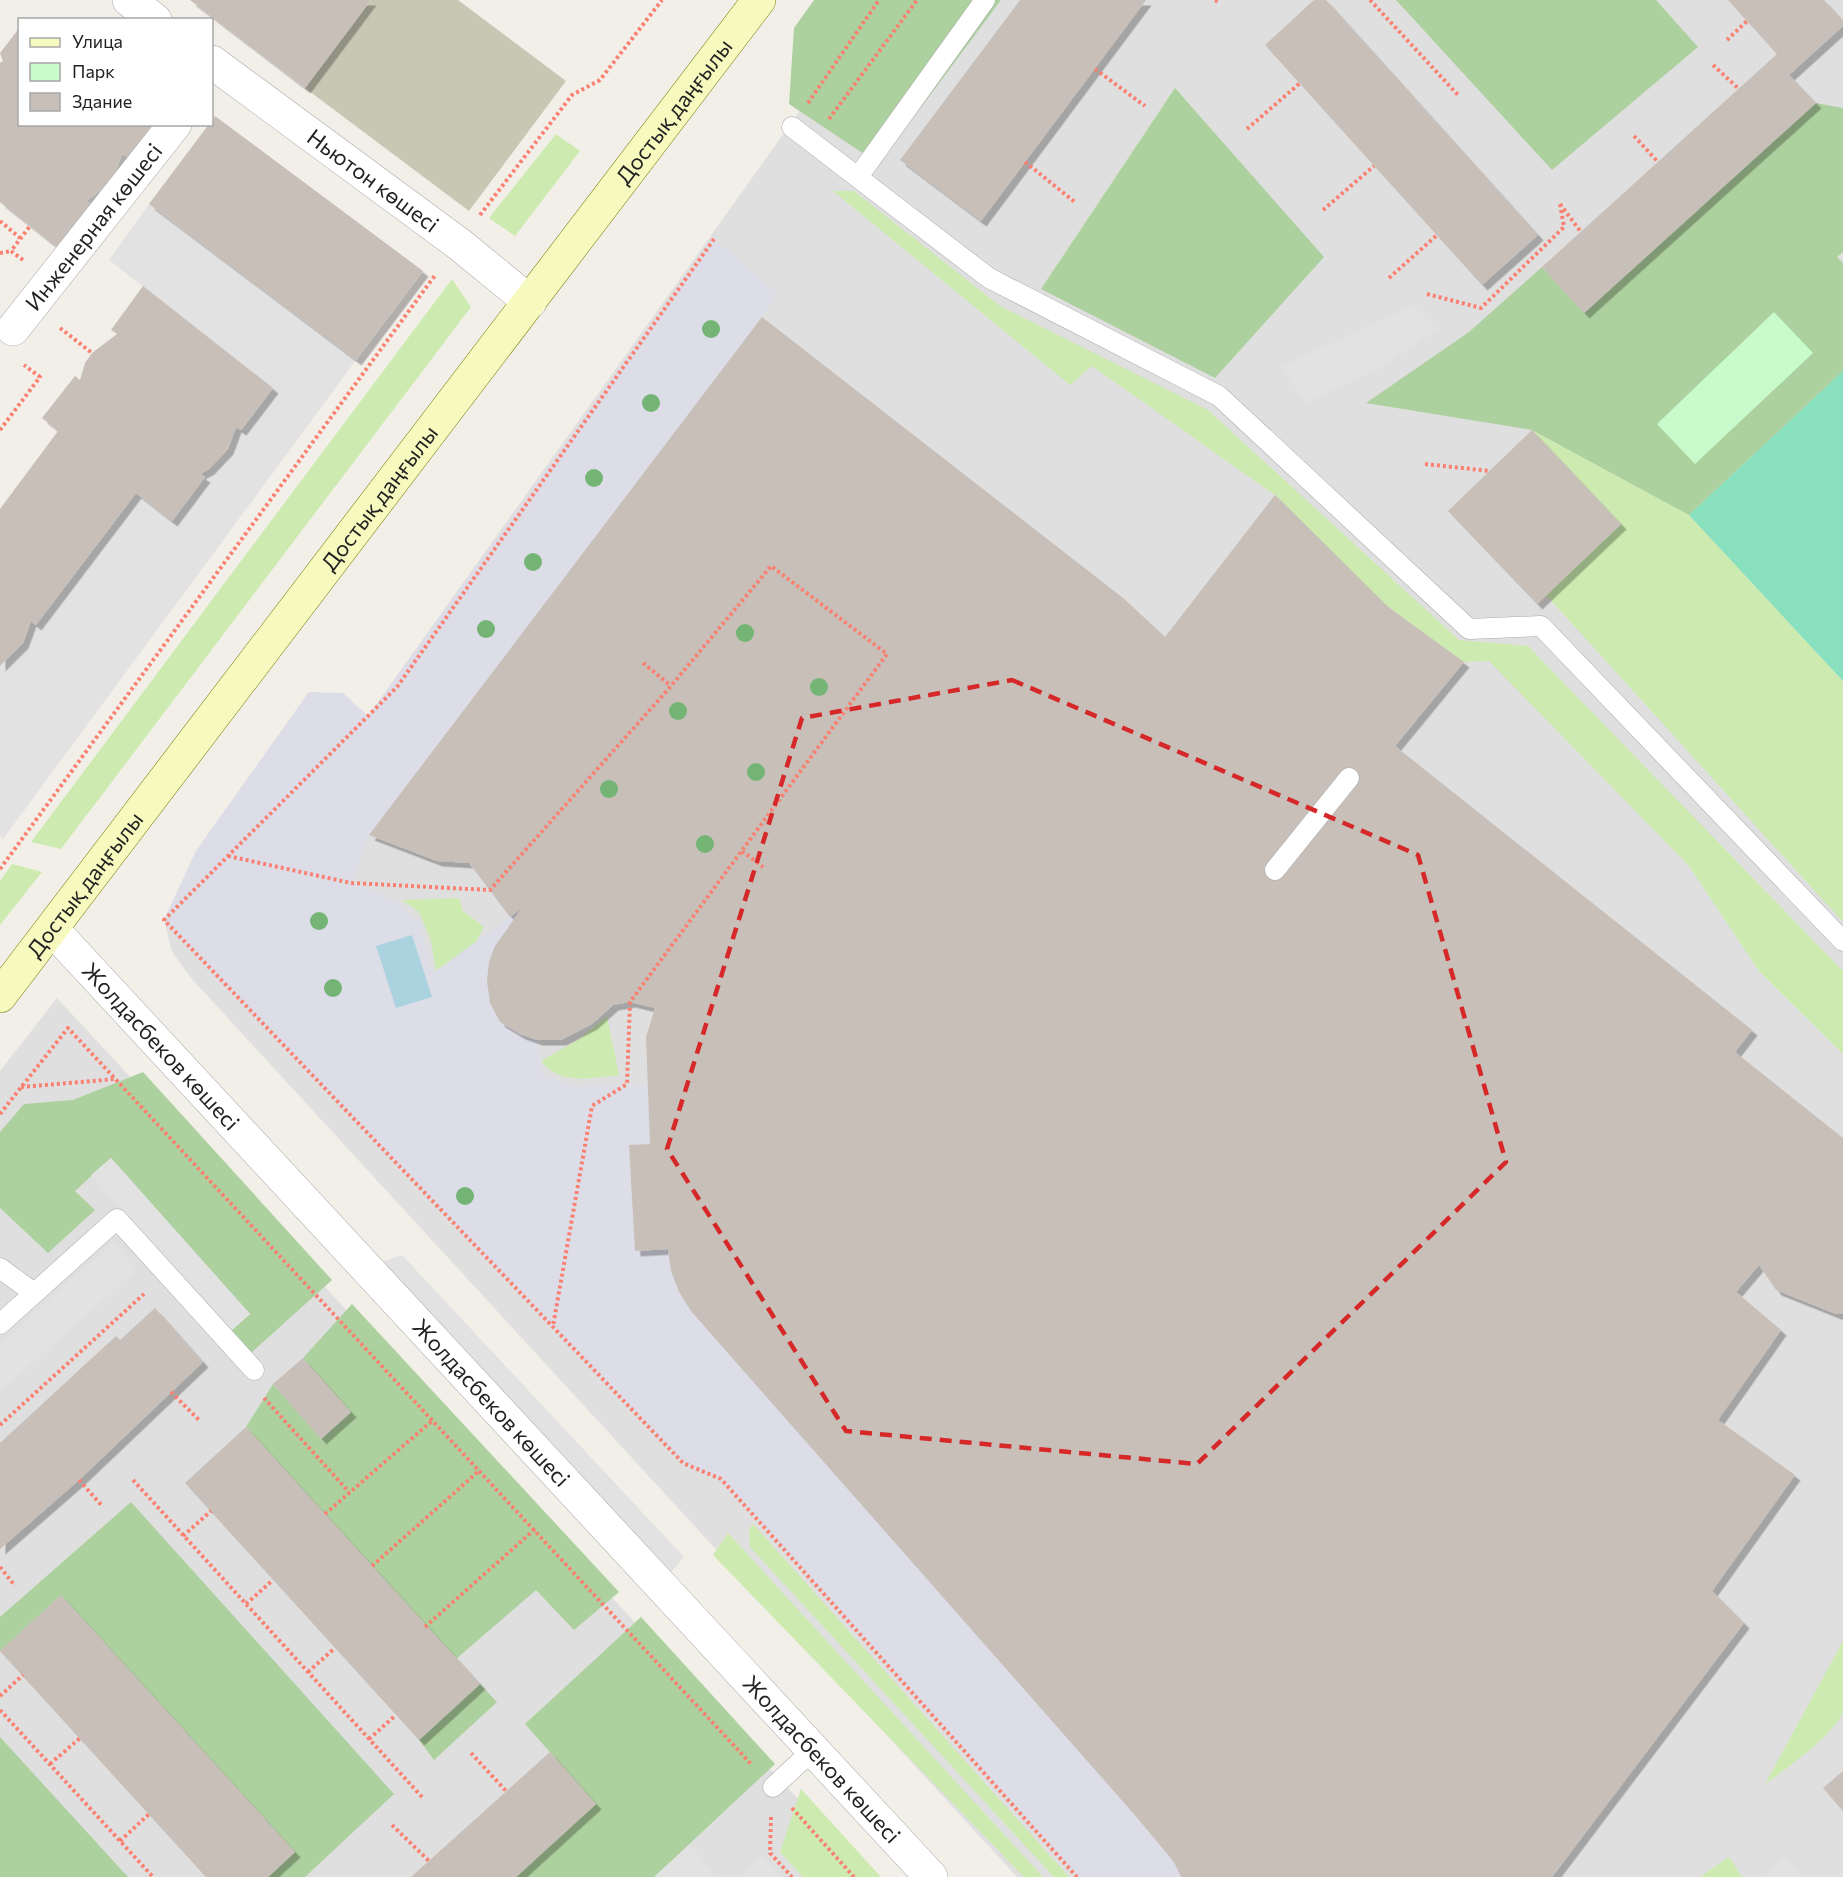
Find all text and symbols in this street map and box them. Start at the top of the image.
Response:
legend [18,18,213,126]
text: Улица [72,30,123,52]
street label: Достық даңғылы [610,33,738,189]
text: Парк [72,60,115,82]
text: Здание [72,90,132,112]
street label: Ньютон көшесі [302,123,444,238]
street label: Инженерная көшесі [19,138,167,316]
street label: Достық даңғылы [315,420,443,576]
street label: Достық даңғылы [20,806,148,962]
street label: Жолдасбеков көшесі [77,957,246,1135]
street label: Жолдасбеков көшесі [407,1313,576,1492]
street label: Жолдасбеков көшесі [738,1669,906,1848]

